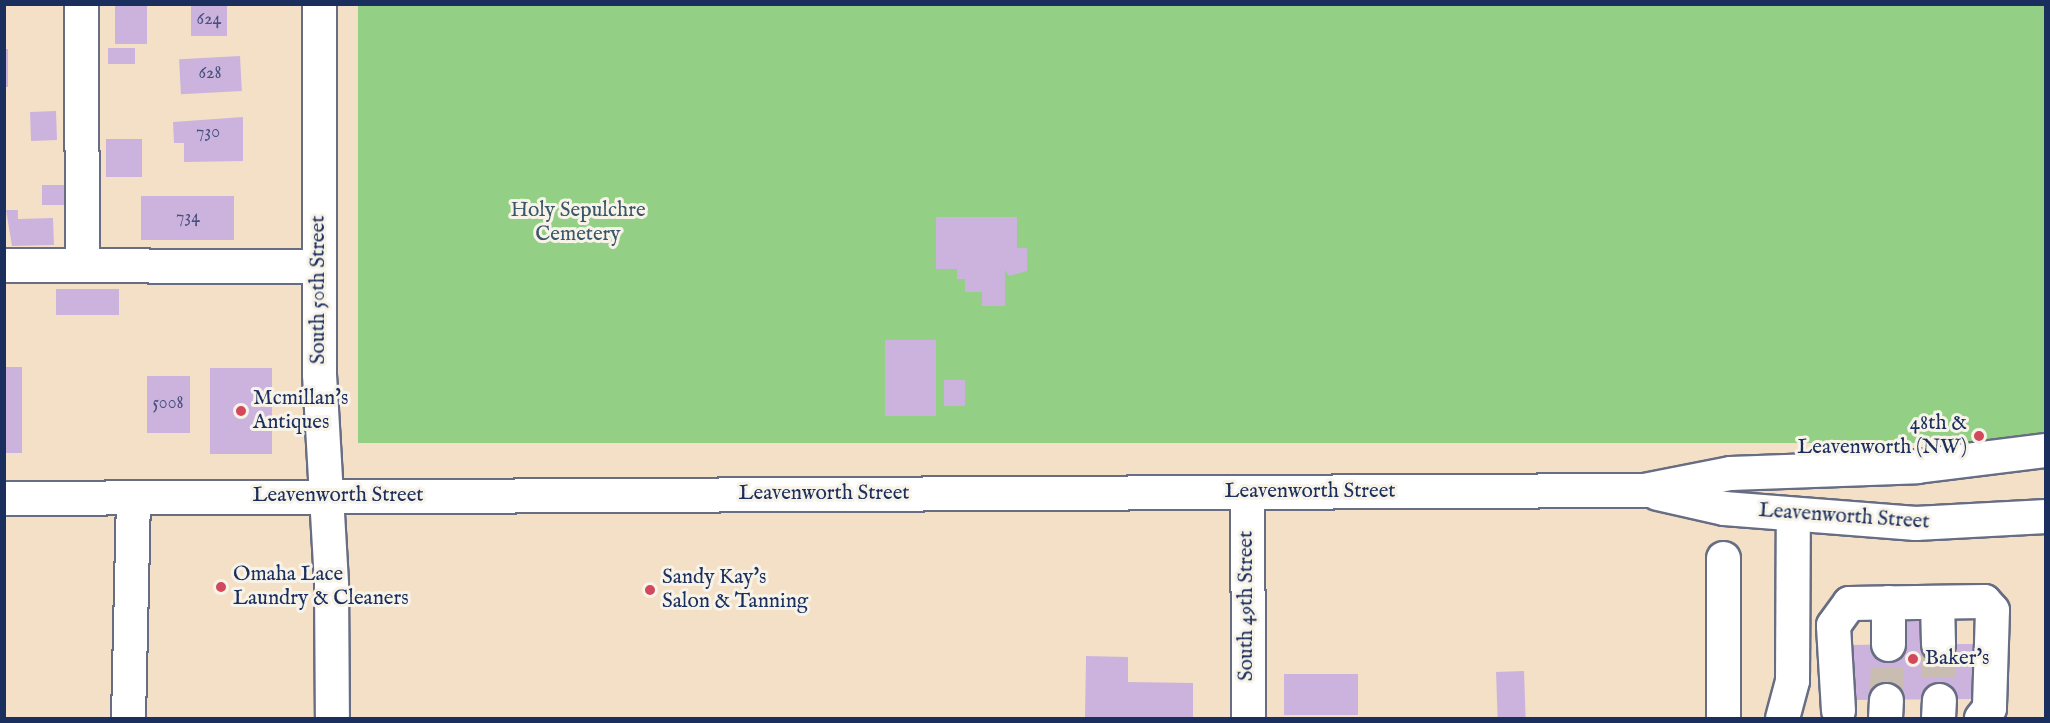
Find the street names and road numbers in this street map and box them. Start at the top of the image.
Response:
street label: South 50th Street [306,216,332,364]
street label: Leavenworth Street [1224,479,1396,505]
street label: Leavenworth Street [738,481,910,507]
street label: Leavenworth Street [252,483,424,509]
street label: Leavenworth Street [1758,498,1930,536]
street label: South 49th Street [1234,531,1260,681]

